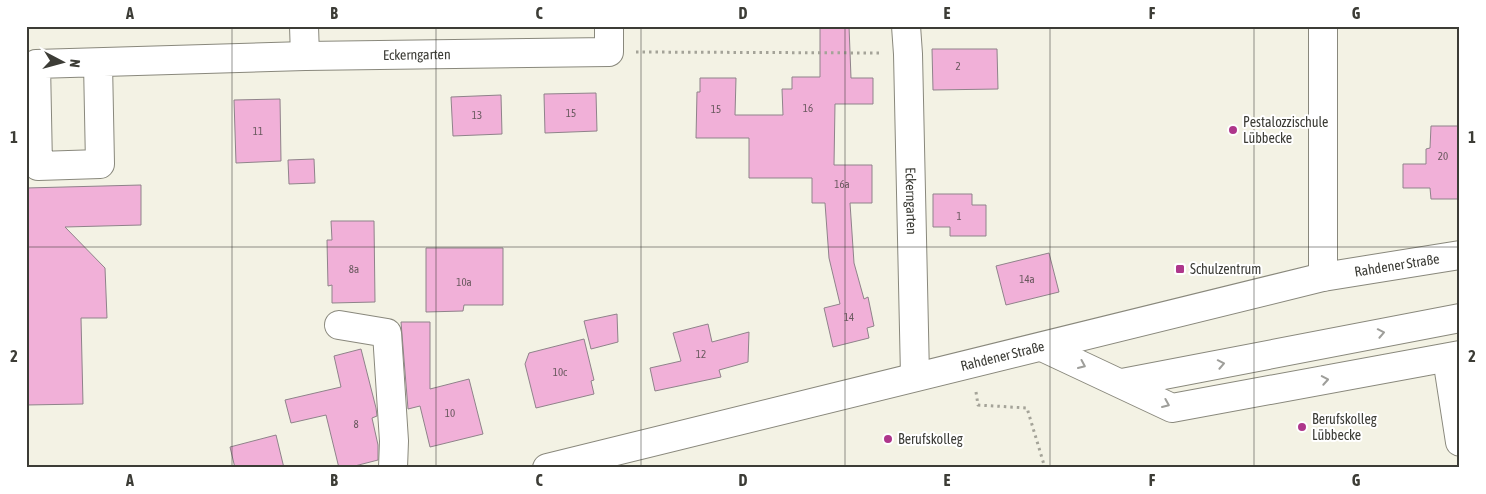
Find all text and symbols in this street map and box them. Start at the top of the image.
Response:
text: A [125,4,134,22]
text: B [330,4,338,22]
text: C [535,4,543,22]
text: D [739,4,748,22]
text: E [944,4,951,22]
text: F [1149,4,1156,22]
text: G [1352,4,1361,22]
north arrow [38,38,88,88]
street label: Eckerngarten [383,46,451,63]
text: N [67,58,83,68]
house number: 2 [955,60,961,72]
house number: 16 [803,102,813,114]
house number: 15 [711,103,721,115]
house number: 15 [566,107,576,119]
house number: 13 [472,109,482,121]
place label: Pestalozzischule Lübbecke [1243,114,1328,146]
marker: Pestalozzischule Lübbecke [1227,124,1239,136]
house number: 11 [253,125,263,137]
text: 1 [10,128,18,146]
text: 1 [1468,128,1476,146]
house number: 20 [1438,150,1448,162]
street label: Eckerngarten [902,167,920,235]
house number: 16a [834,178,850,190]
house number: 1 [956,210,962,222]
street label: Rahdener Straße [1353,250,1441,280]
place label: Schulzentrum [1190,261,1261,277]
house number: 8a [349,263,359,275]
marker: Schulzentrum [1174,263,1186,275]
house number: 14a [1019,273,1035,285]
house number: 10a [456,276,472,288]
house number: 14 [844,311,854,323]
one-way arrow [1377,329,1385,339]
street label: Rahdener Straße [959,338,1046,374]
text: 2 [10,347,18,365]
text: 2 [1468,347,1476,365]
house number: 12 [696,348,706,360]
one-way arrow [1077,359,1086,370]
one-way arrow [1217,359,1226,370]
house number: 10c [553,366,568,378]
one-way arrow [1321,376,1329,386]
one-way arrow [1161,398,1170,409]
house number: 10 [445,407,455,419]
place label: Berufskolleg Lübbecke [1312,411,1377,443]
house number: 8 [353,418,359,430]
marker: Berufskolleg Lübbecke [1296,421,1308,433]
place label: Berufskolleg [898,431,963,447]
marker: Berufskolleg [882,433,894,445]
text: A [125,471,134,489]
text: B [330,471,338,489]
text: C [535,471,543,489]
text: D [739,471,748,489]
text: E [944,471,951,489]
text: F [1149,471,1156,489]
text: G [1352,471,1361,489]

